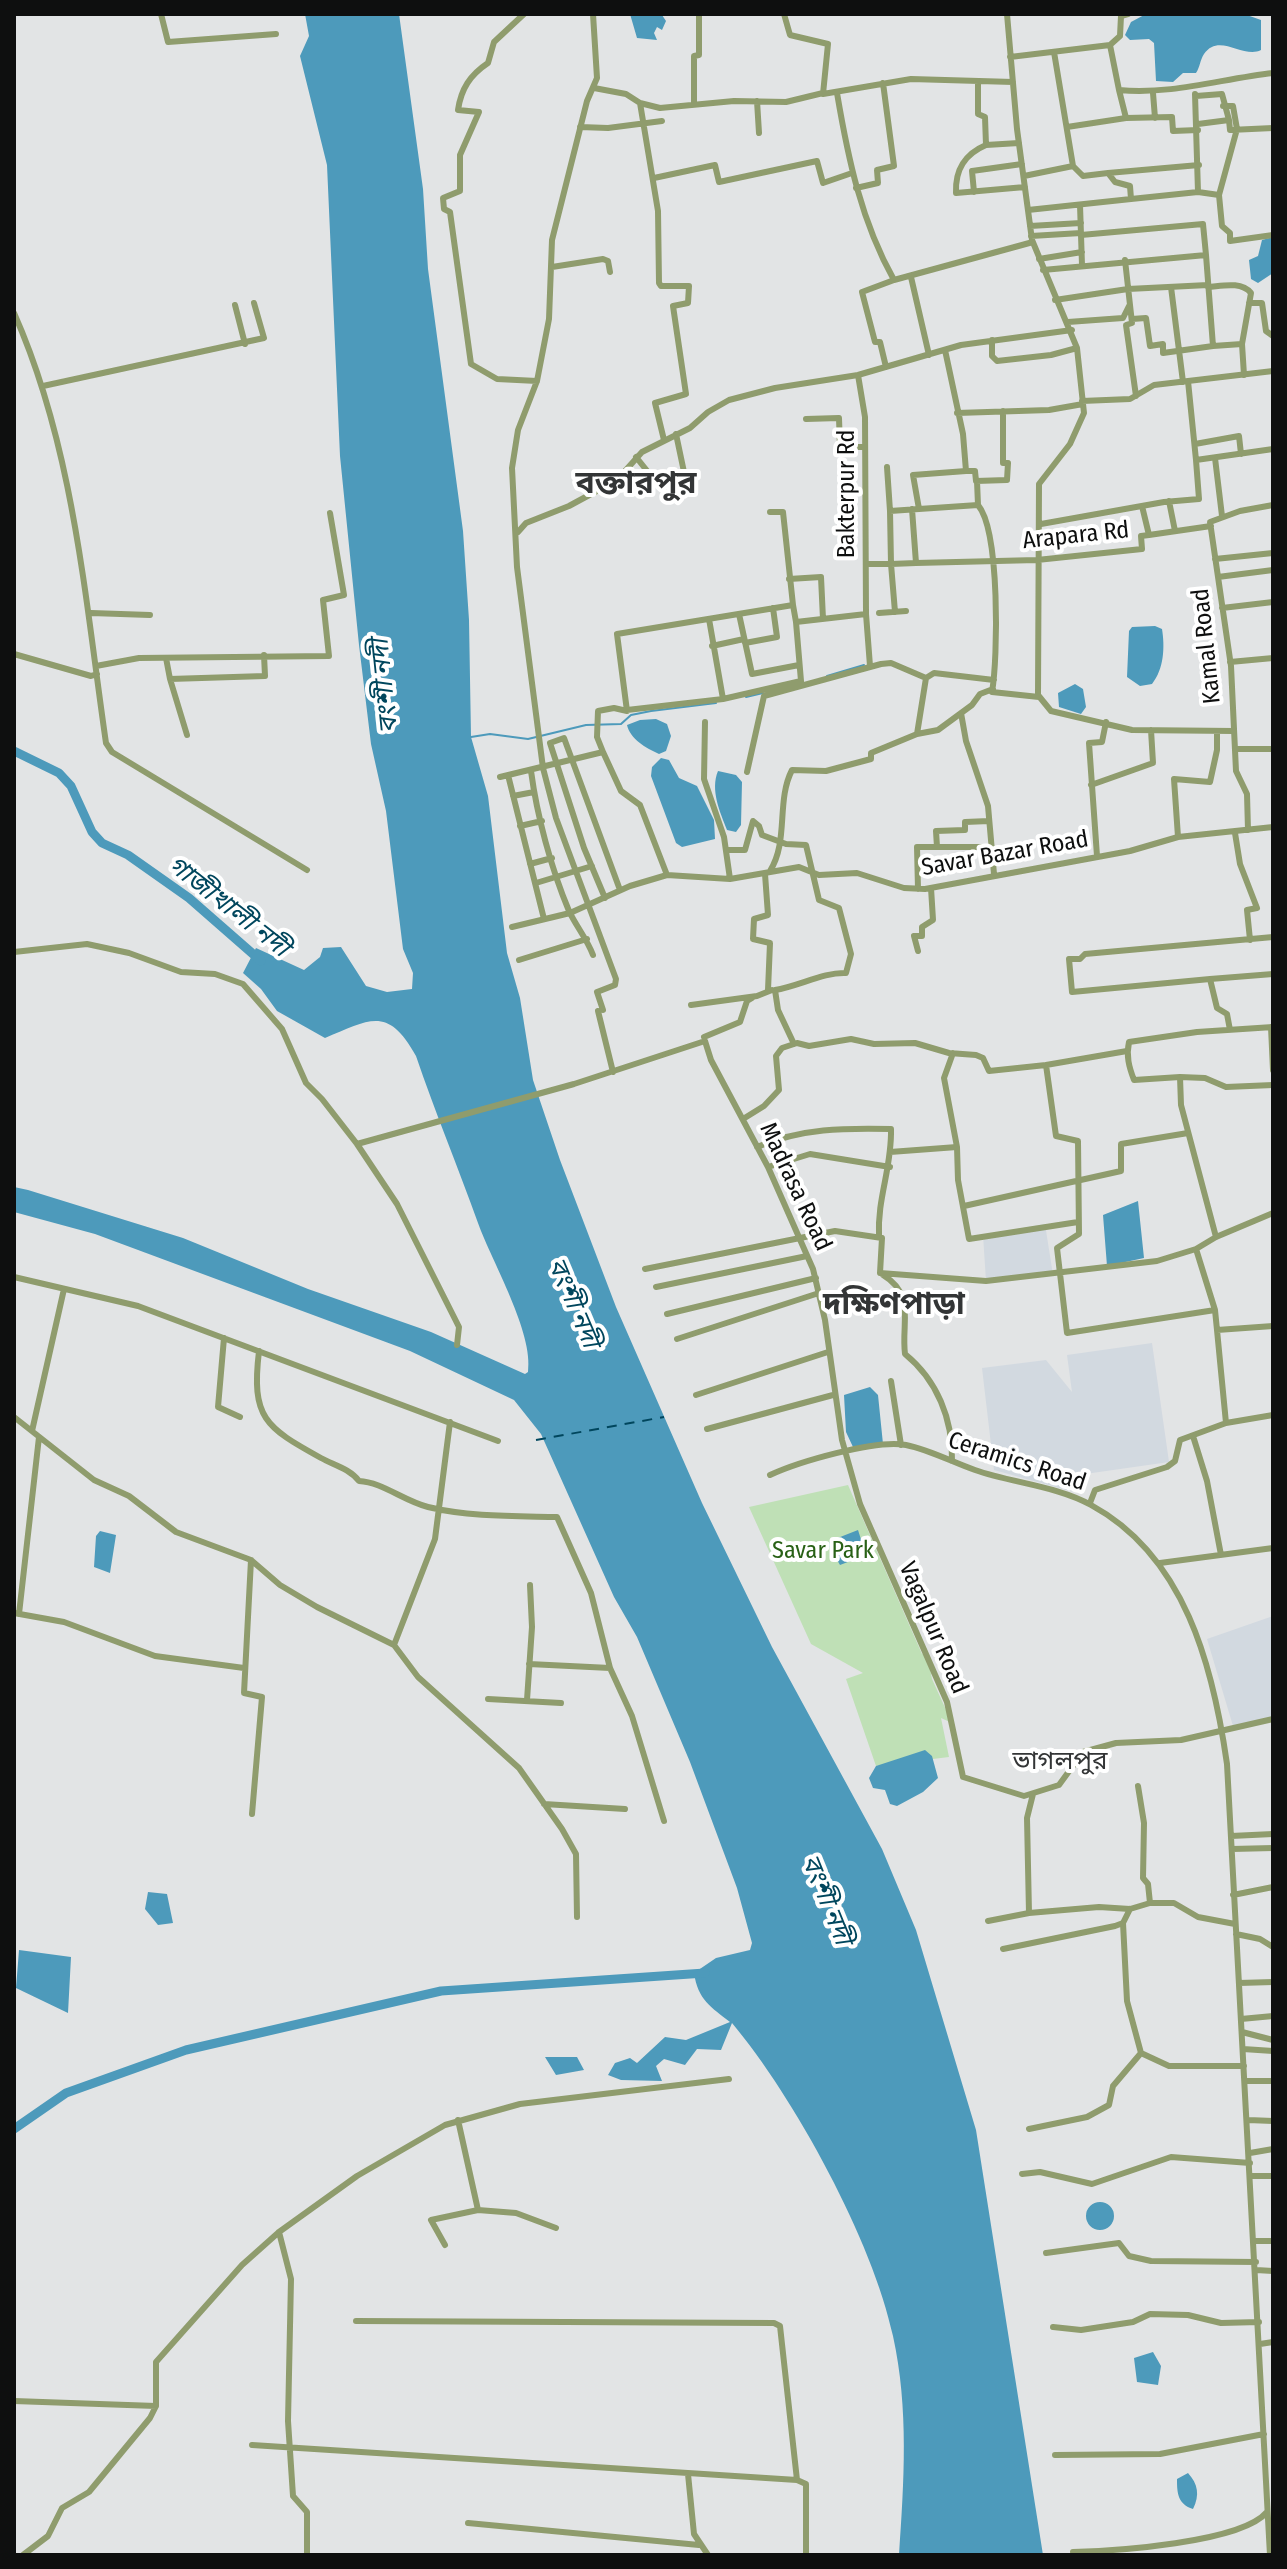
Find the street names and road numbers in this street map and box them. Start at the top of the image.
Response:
street label: Bakterpur Rd [833,430,861,558]
street label: Arapara Rd [1021,516,1131,556]
street label: Kamal Road [1187,587,1227,705]
street label: Savar Bazar Road [919,825,1091,883]
street label: Madrasa Road [753,1118,837,1256]
street label: Ceramics Road [944,1426,1090,1498]
street label: Vagalpur Road [892,1558,974,1698]

